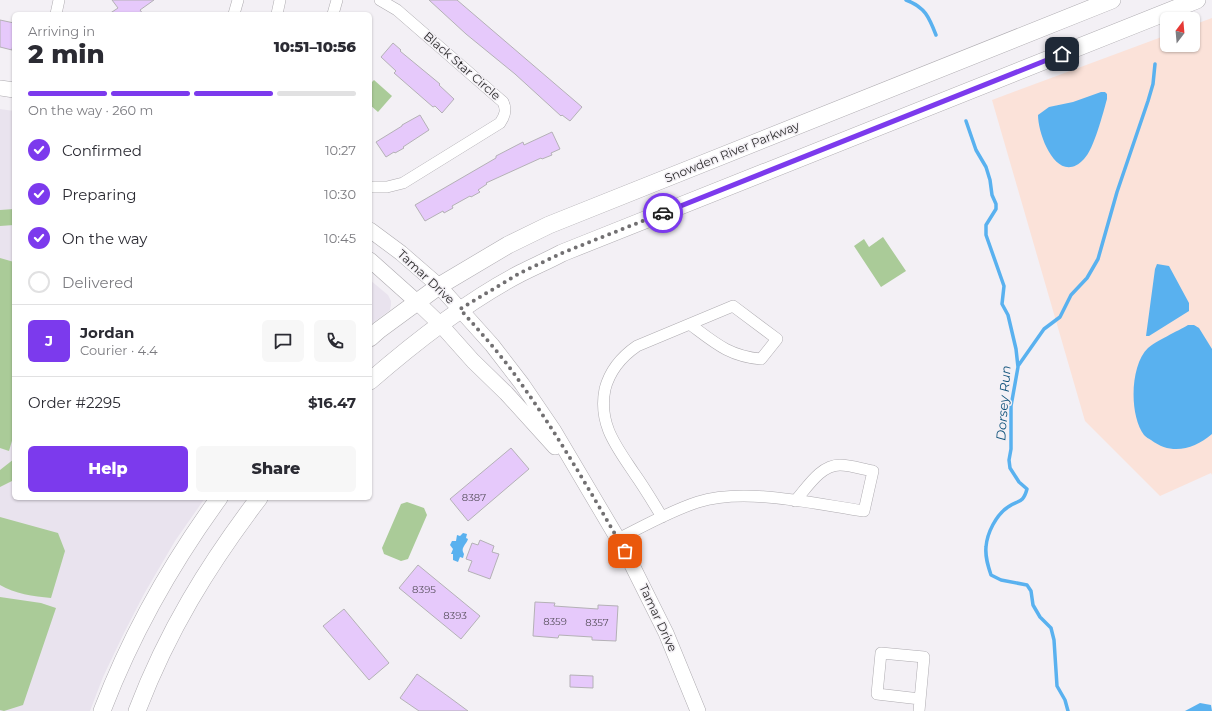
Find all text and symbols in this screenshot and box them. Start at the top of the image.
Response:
north arrow [1160,12,1200,52]
map controls [1160,12,1200,52]
text: Arriving in [28,23,95,39]
street label: Black Star Circle [421,28,504,103]
text: 10:51–10:56 [274,37,356,56]
pin [1045,37,1079,71]
text: 2 min [28,38,105,70]
icon: home [1051,43,1073,65]
text: On the way · 260 m [28,102,153,118]
street label: Snowden River Parkway [662,117,802,185]
icon: check [28,139,50,161]
text: Confirmed [62,141,142,160]
text: 10:27 [325,142,356,158]
icon: check [28,183,50,205]
text: Preparing [62,185,137,204]
text: 10:30 [324,186,356,202]
courier [643,193,683,233]
icon: car [652,202,674,224]
icon: check [28,227,50,249]
text: On the way [62,229,147,248]
text: 10:45 [324,230,356,246]
street label: Tamar Drive [395,246,458,307]
text: Delivered [62,273,134,292]
button: chat [262,320,304,362]
button: phone [314,320,356,362]
text: Jordan [80,323,134,342]
text: J [45,331,53,350]
text: Courier · 4.4 [80,342,158,358]
water label: Dorsey Run [992,365,1014,441]
text: Order #2295 [28,393,121,412]
text: $16.47 [308,393,356,412]
button: Help [28,446,188,492]
button: Share [196,446,356,492]
house number: 8387 [462,491,486,504]
pin [608,534,642,568]
icon: bag [614,540,636,562]
street label: Tamar Drive [636,582,681,654]
house number: 8395 [412,583,436,596]
house number: 8393 [443,609,467,622]
house number: 8359 [543,615,567,628]
house number: 8357 [585,616,609,629]

